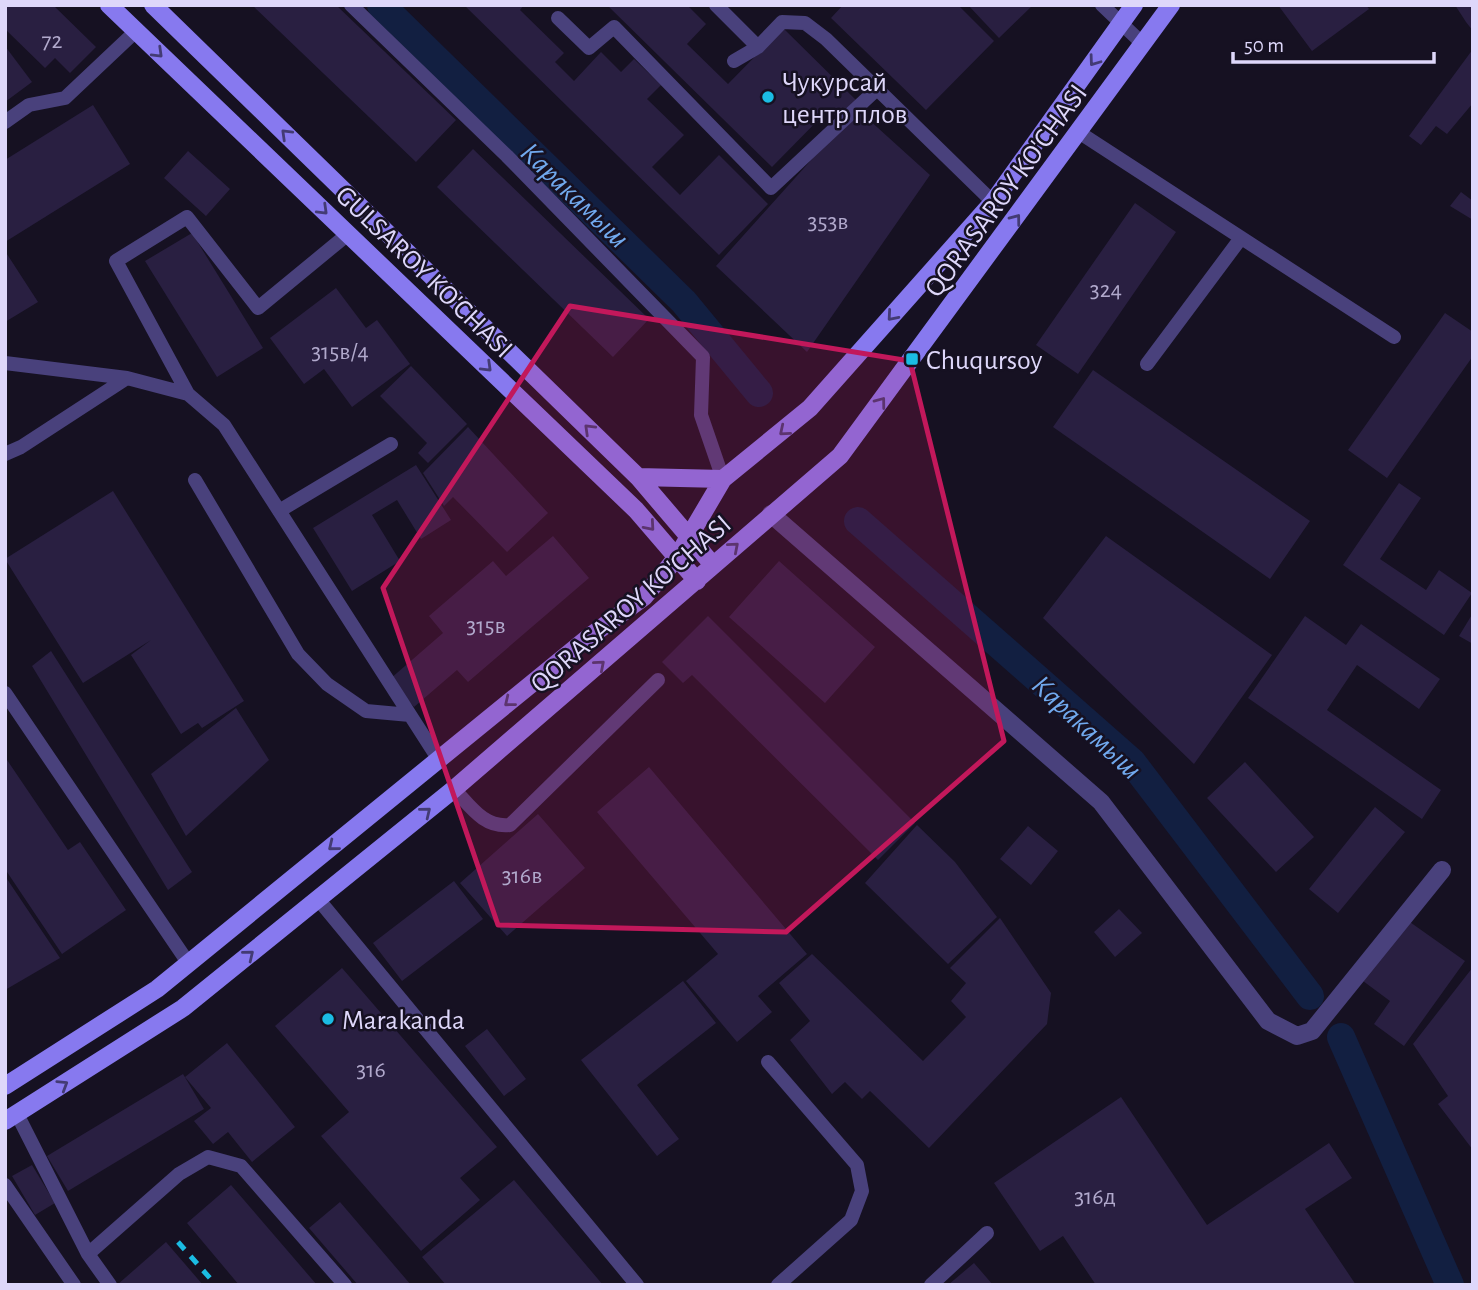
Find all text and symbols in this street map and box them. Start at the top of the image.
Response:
scale bar [1233,21,1434,65]
house number: 72 [42,29,63,53]
text: 50 m [1244,35,1284,56]
one-way arrow [150,44,163,57]
one-way arrow [1090,53,1102,66]
place label: Чукурсай центр плов [782,69,907,129]
street label: QORASAROY KO'CHASI [920,80,1093,303]
marker: Чукурсай центр плов [760,89,776,105]
one-way arrow [281,129,294,142]
water label: Каракамыш [515,137,634,254]
street label: GULSAROY KO'CHASI [330,181,517,364]
one-way arrow [315,202,328,214]
house number: 353в [808,210,848,234]
one-way arrow [1008,214,1020,227]
house number: 324 [1090,278,1122,302]
one-way arrow [888,307,901,320]
house number: 315в/4 [311,340,369,364]
place label: Chuqursoy [926,347,1042,375]
marker: Chuqursoy [904,351,920,367]
one-way arrow [479,359,492,372]
one-way arrow [872,397,885,409]
one-way arrow [779,422,791,435]
one-way arrow [584,425,597,438]
street label: QORASAROY KO'CHASI [526,510,737,699]
one-way arrow [642,517,654,530]
one-way arrow [725,543,738,555]
house number: 315в [466,614,506,638]
one-way arrow [591,661,604,673]
water label: Каракамыш [1026,670,1147,785]
one-way arrow [505,694,517,707]
one-way arrow [418,808,431,820]
one-way arrow [328,838,341,850]
house number: 316в [502,864,542,888]
one-way arrow [242,950,254,963]
place label: Marakanda [342,1007,465,1035]
marker: Marakanda [320,1011,336,1027]
house number: 316 [356,1058,386,1082]
one-way arrow [55,1080,68,1093]
house number: 316д [1074,1185,1116,1209]

